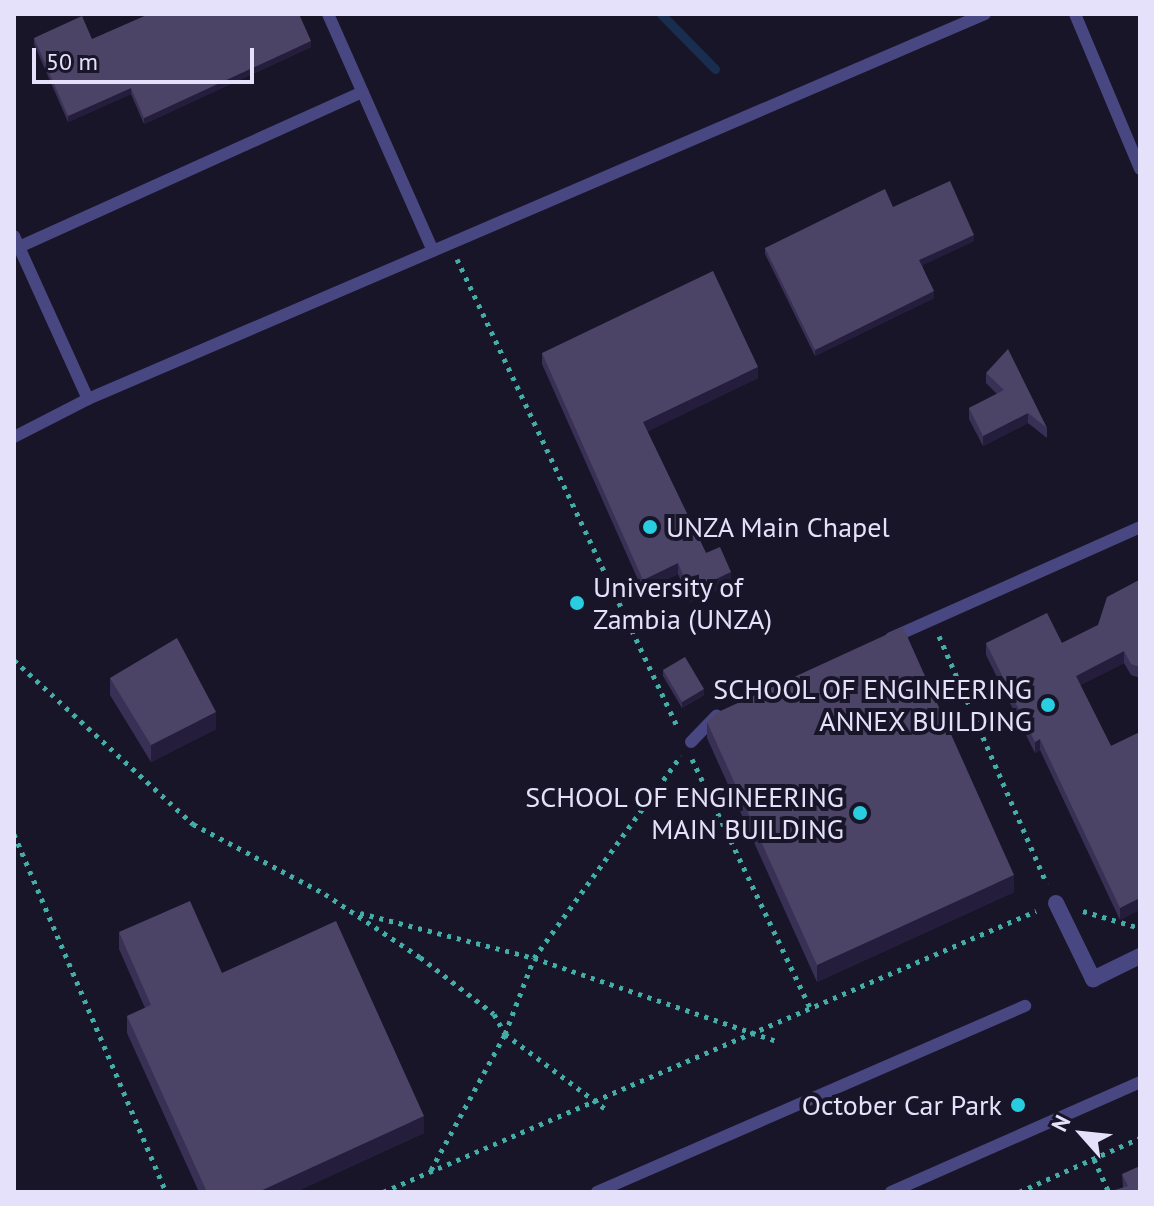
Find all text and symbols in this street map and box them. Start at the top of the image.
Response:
scale bar [36,32,258,82]
text: 50 m [46,46,98,77]
place label: UNZA Main Chapel [666,510,891,544]
marker: UNZA Main Chapel [641,518,659,536]
place label: University of Zambia (UNZA) [593,570,772,636]
marker: University of Zambia (UNZA) [568,594,586,612]
place label: SCHOOL OF ENGINEERING ANNEX BUILDING [712,672,1032,738]
marker: SCHOOL OF ENGINEERING ANNEX BUILDING [1039,696,1057,714]
place label: SCHOOL OF ENGINEERING MAIN BUILDING [524,780,844,846]
marker: SCHOOL OF ENGINEERING MAIN BUILDING [851,804,869,822]
place label: October Car Park [802,1088,1002,1122]
north arrow [1042,1094,1122,1174]
marker: October Car Park [1009,1096,1027,1114]
text: N [1045,1110,1076,1136]

